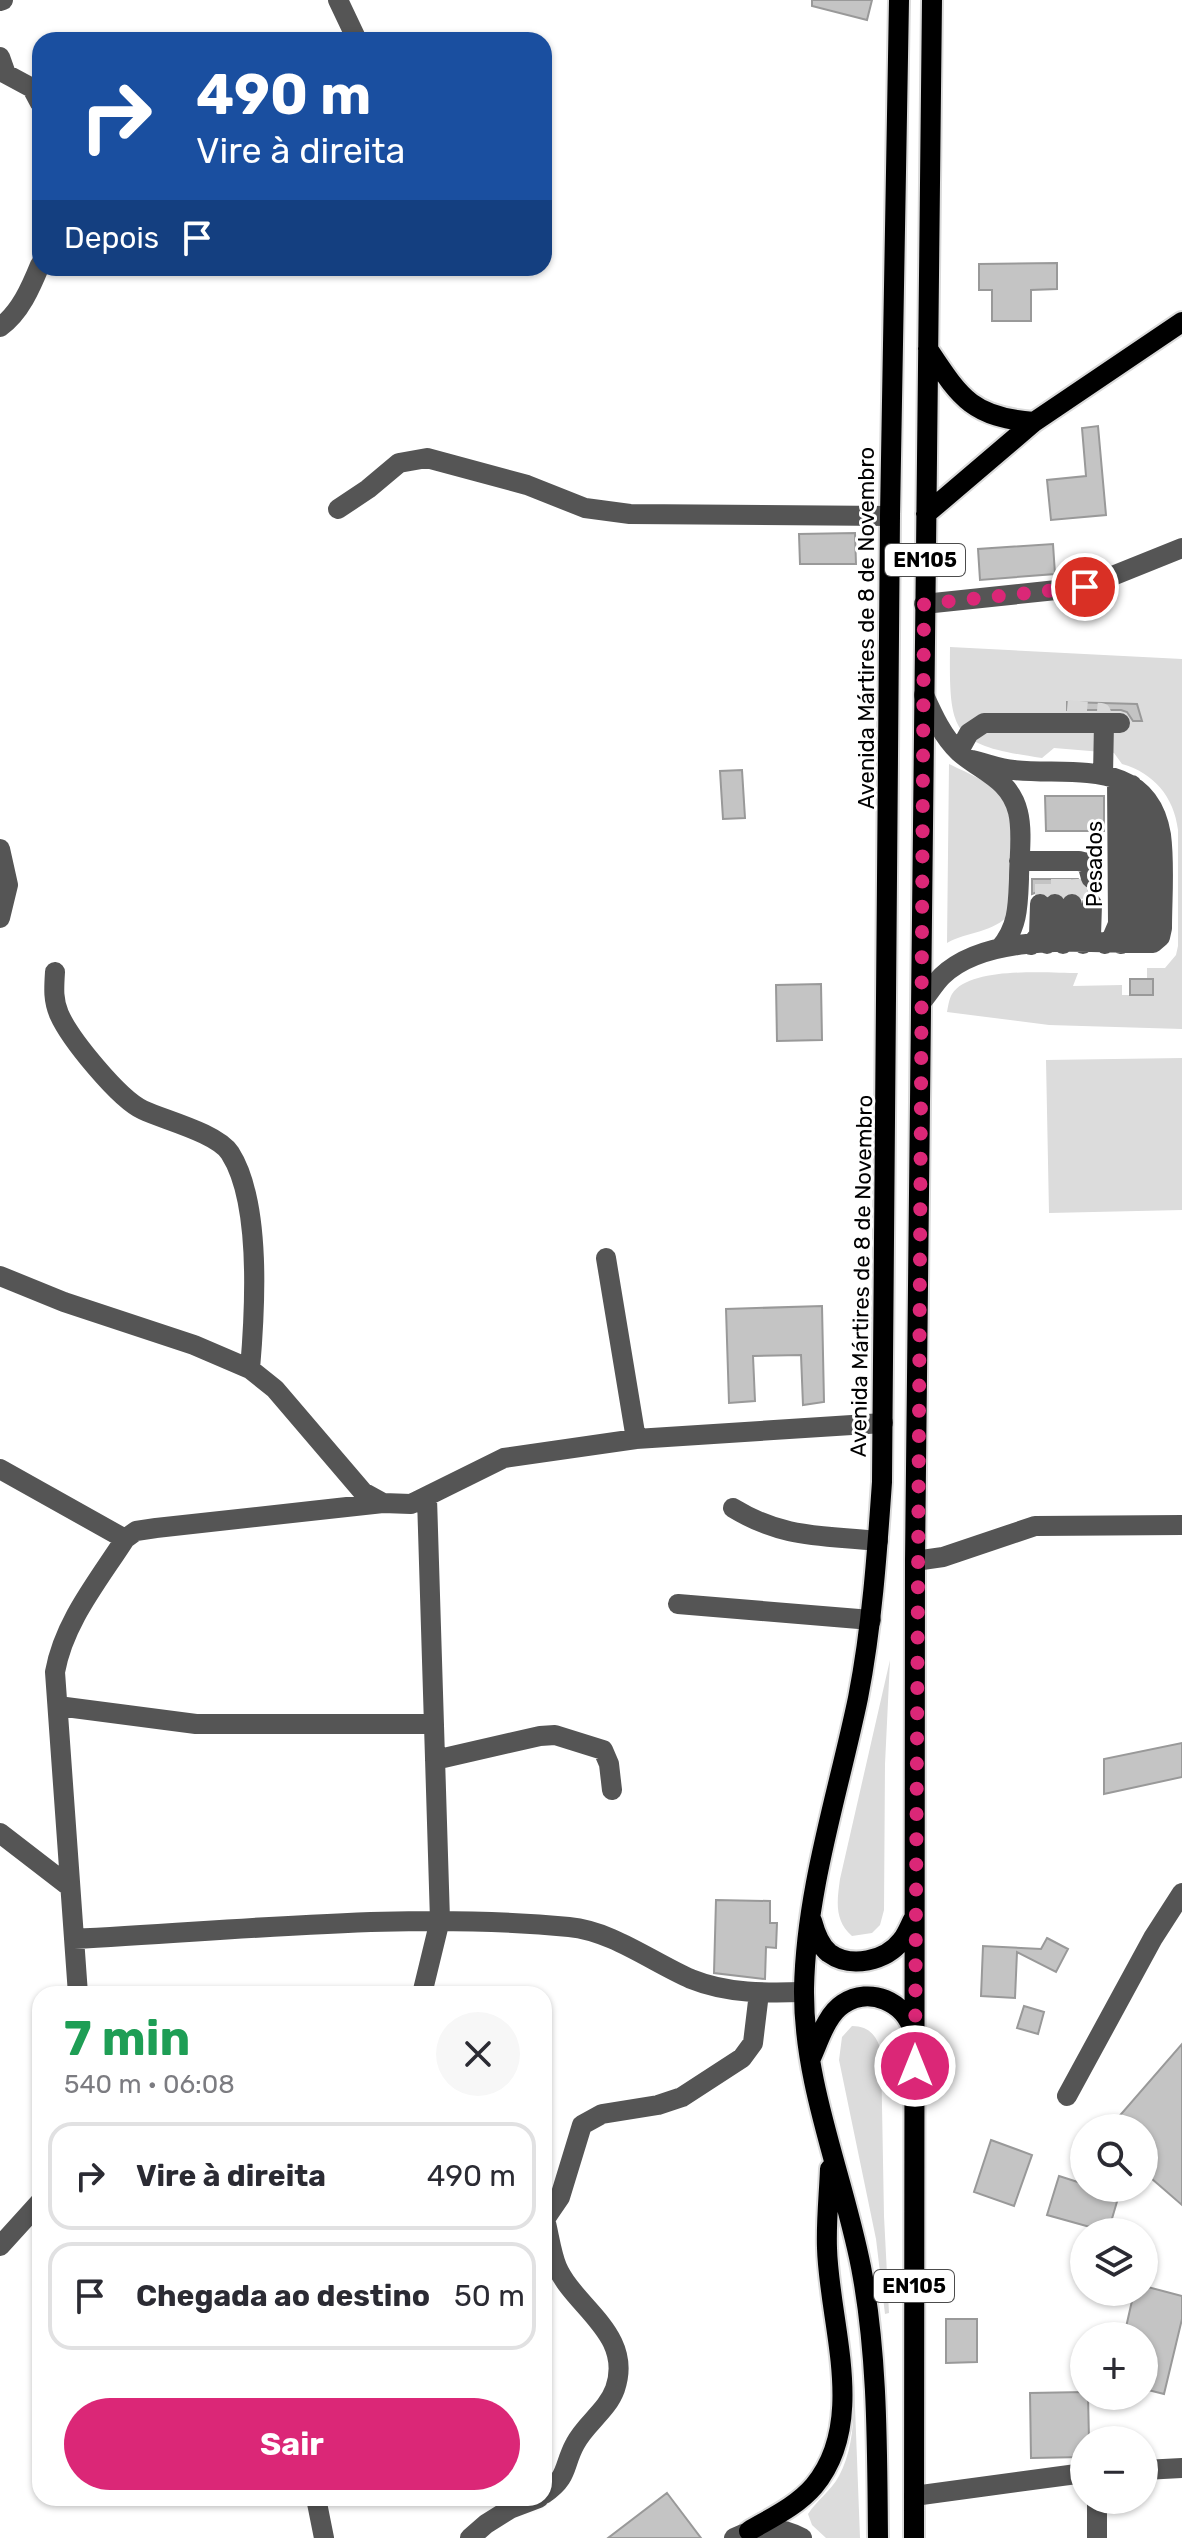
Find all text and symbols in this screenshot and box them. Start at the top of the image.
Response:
text: 490 m [196,62,371,128]
icon: right [64,64,168,168]
text: Vire à direita [196,129,405,172]
icon: arrive [175,216,219,260]
text: Depois [64,220,159,256]
street label: Avenida Mártires de 8 de Novembro [853,447,880,809]
road number: EN105 [885,544,965,576]
pin [1051,553,1119,621]
icon: arrive [1063,565,1107,609]
street label: Pesados [1081,821,1108,907]
street label: Avenida Mártires de 8 de Novembro [845,1095,878,1457]
text: 7 min [64,2010,190,2067]
button: close [436,2012,520,2096]
position arrow [873,2024,957,2108]
text: 540 m · 06:08 [64,2069,235,2100]
map controls [1070,2114,1158,2514]
button: search [1070,2114,1158,2202]
icon: right [68,2154,112,2198]
text: Vire à direita [136,2158,326,2194]
text: 490 m [427,2158,516,2194]
button: layers [1070,2218,1158,2306]
road number: EN105 [874,2270,954,2302]
icon: arrive [68,2274,112,2318]
text: Chegada ao destino [136,2278,430,2314]
text: 50 m [454,2278,525,2314]
button: + [1070,2322,1158,2410]
button: Sair [64,2398,520,2490]
button: − [1070,2426,1158,2514]

